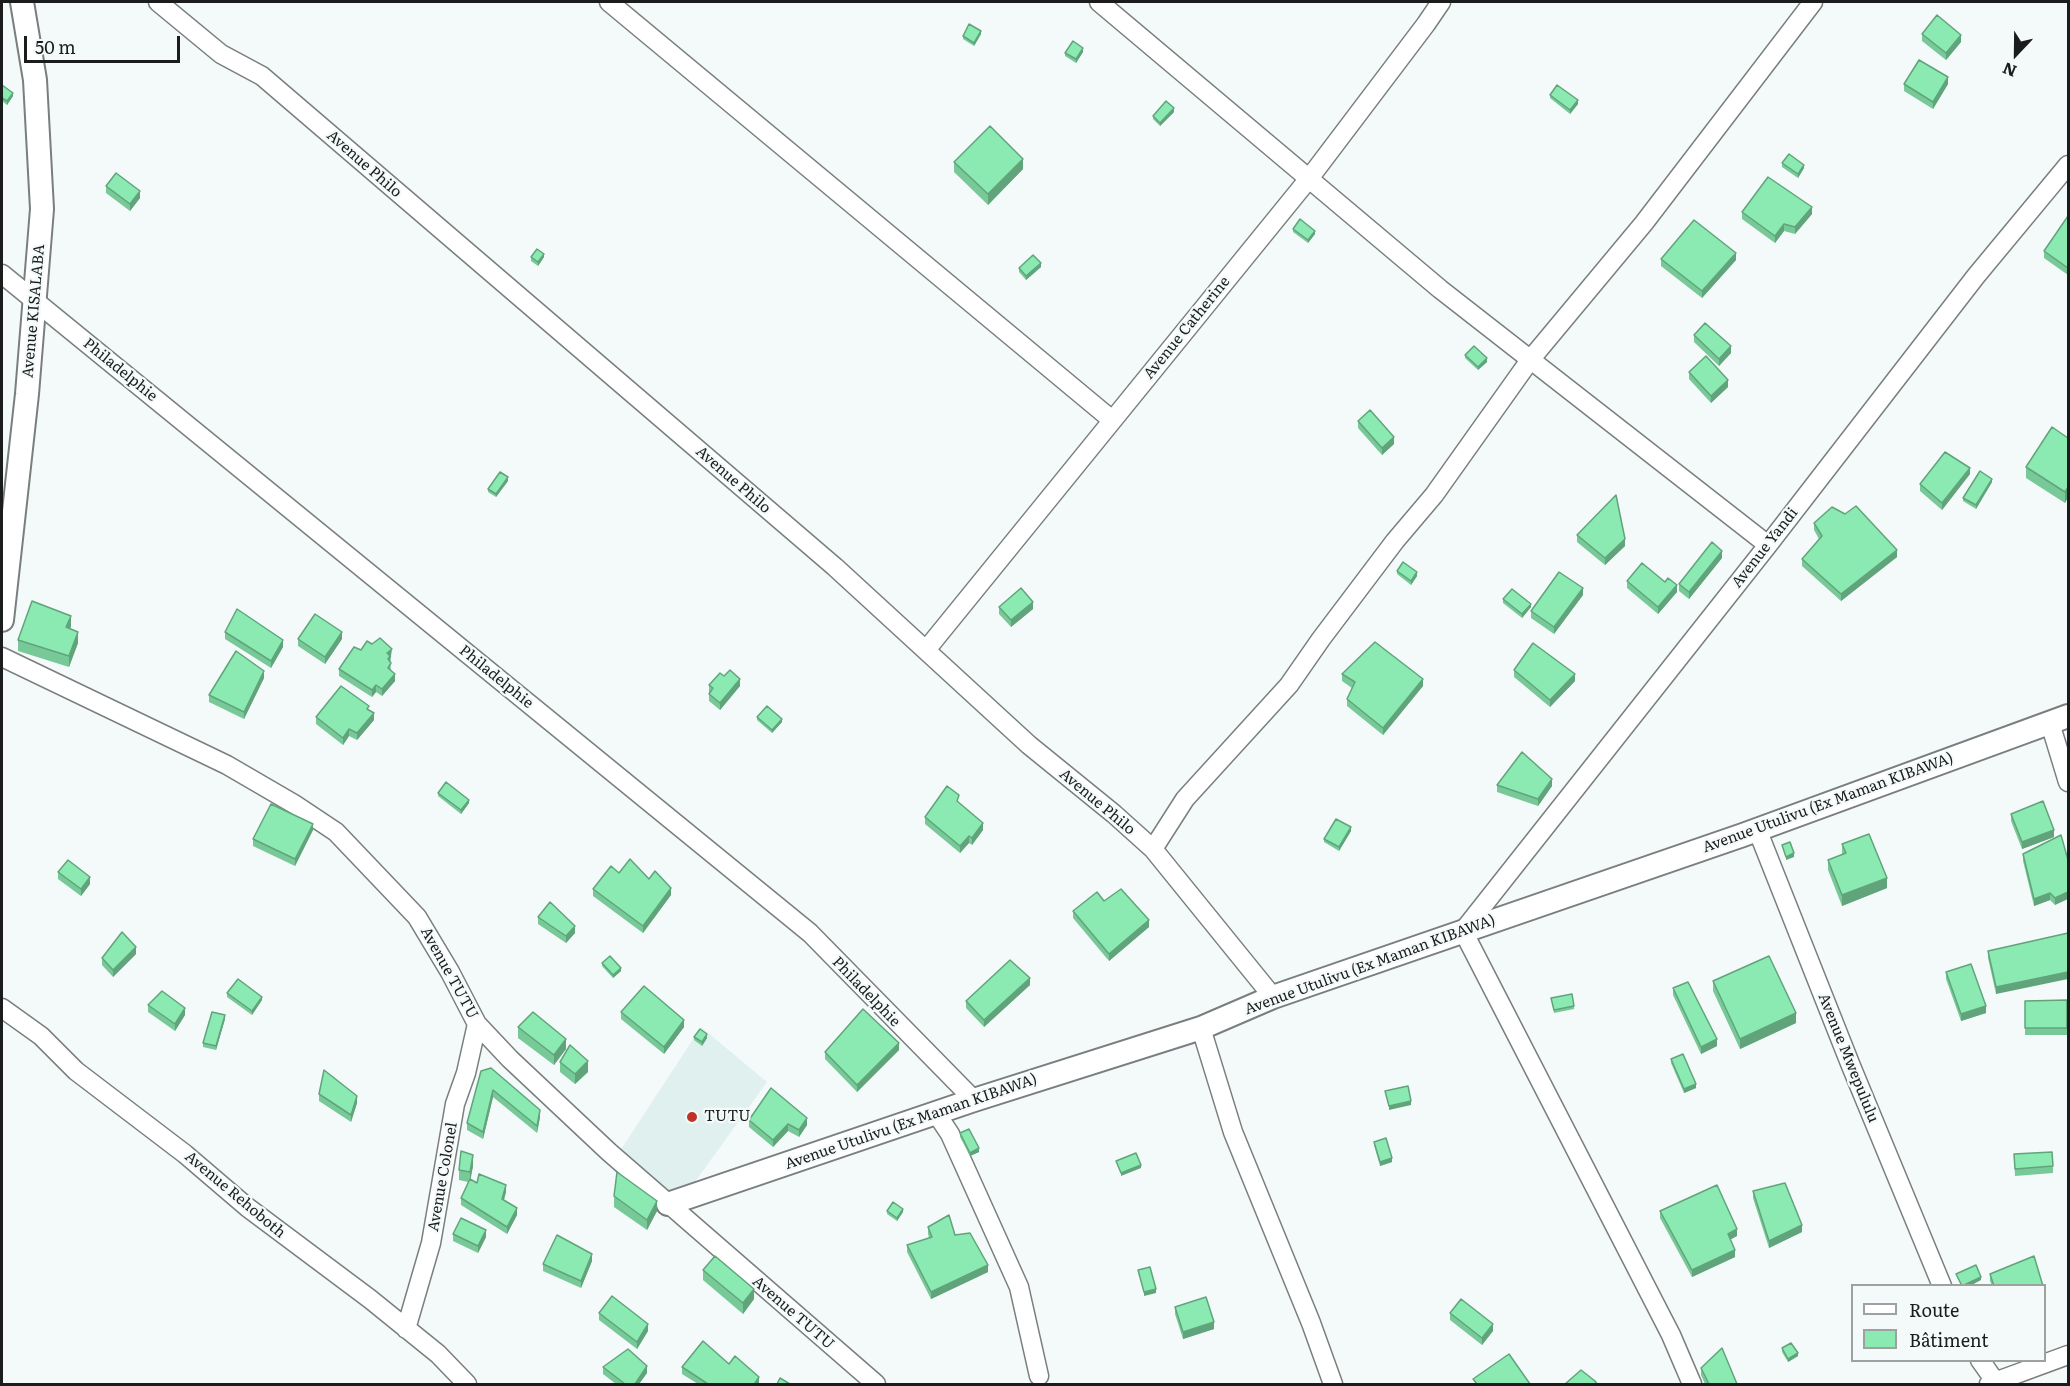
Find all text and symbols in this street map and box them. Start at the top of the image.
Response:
scale bar [27,24,183,62]
north arrow [1986,24,2046,84]
text: 50 m [35,33,76,60]
text: N [1999,57,2020,84]
street label: Avenue Philo [323,127,405,201]
street label: Avenue KISALABA [19,243,49,379]
street label: Avenue Catherine [1140,273,1234,383]
street label: Philadelphie [79,335,161,405]
street label: Avenue Philo [692,443,774,517]
street label: Avenue Yandi [1728,504,1802,592]
street label: Philadelphie [455,642,537,712]
street label: Avenue Utulivu (Ex Maman KIBAWA) [1700,749,1956,857]
street label: Avenue Philo [1055,765,1139,839]
street label: Avenue Utulivu (Ex Maman KIBAWA) [1242,911,1498,1019]
street label: Avenue TUTU [416,924,482,1022]
street label: Philadelphie [828,953,904,1031]
street label: Avenue Mwepululu [1814,991,1882,1125]
street label: Avenue Utulivu (Ex Maman KIBAWA) [783,1070,1039,1174]
place label: TUTU [704,1108,750,1126]
marker: TUTU [685,1110,699,1124]
street label: Avenue Colonel [425,1121,461,1233]
street label: Avenue Rehoboth [181,1148,289,1242]
street label: Avenue TUTU [749,1273,837,1353]
legend [1851,1284,2046,1362]
text: Route [1909,1296,1959,1323]
text: Bâtiment [1909,1326,1988,1353]

